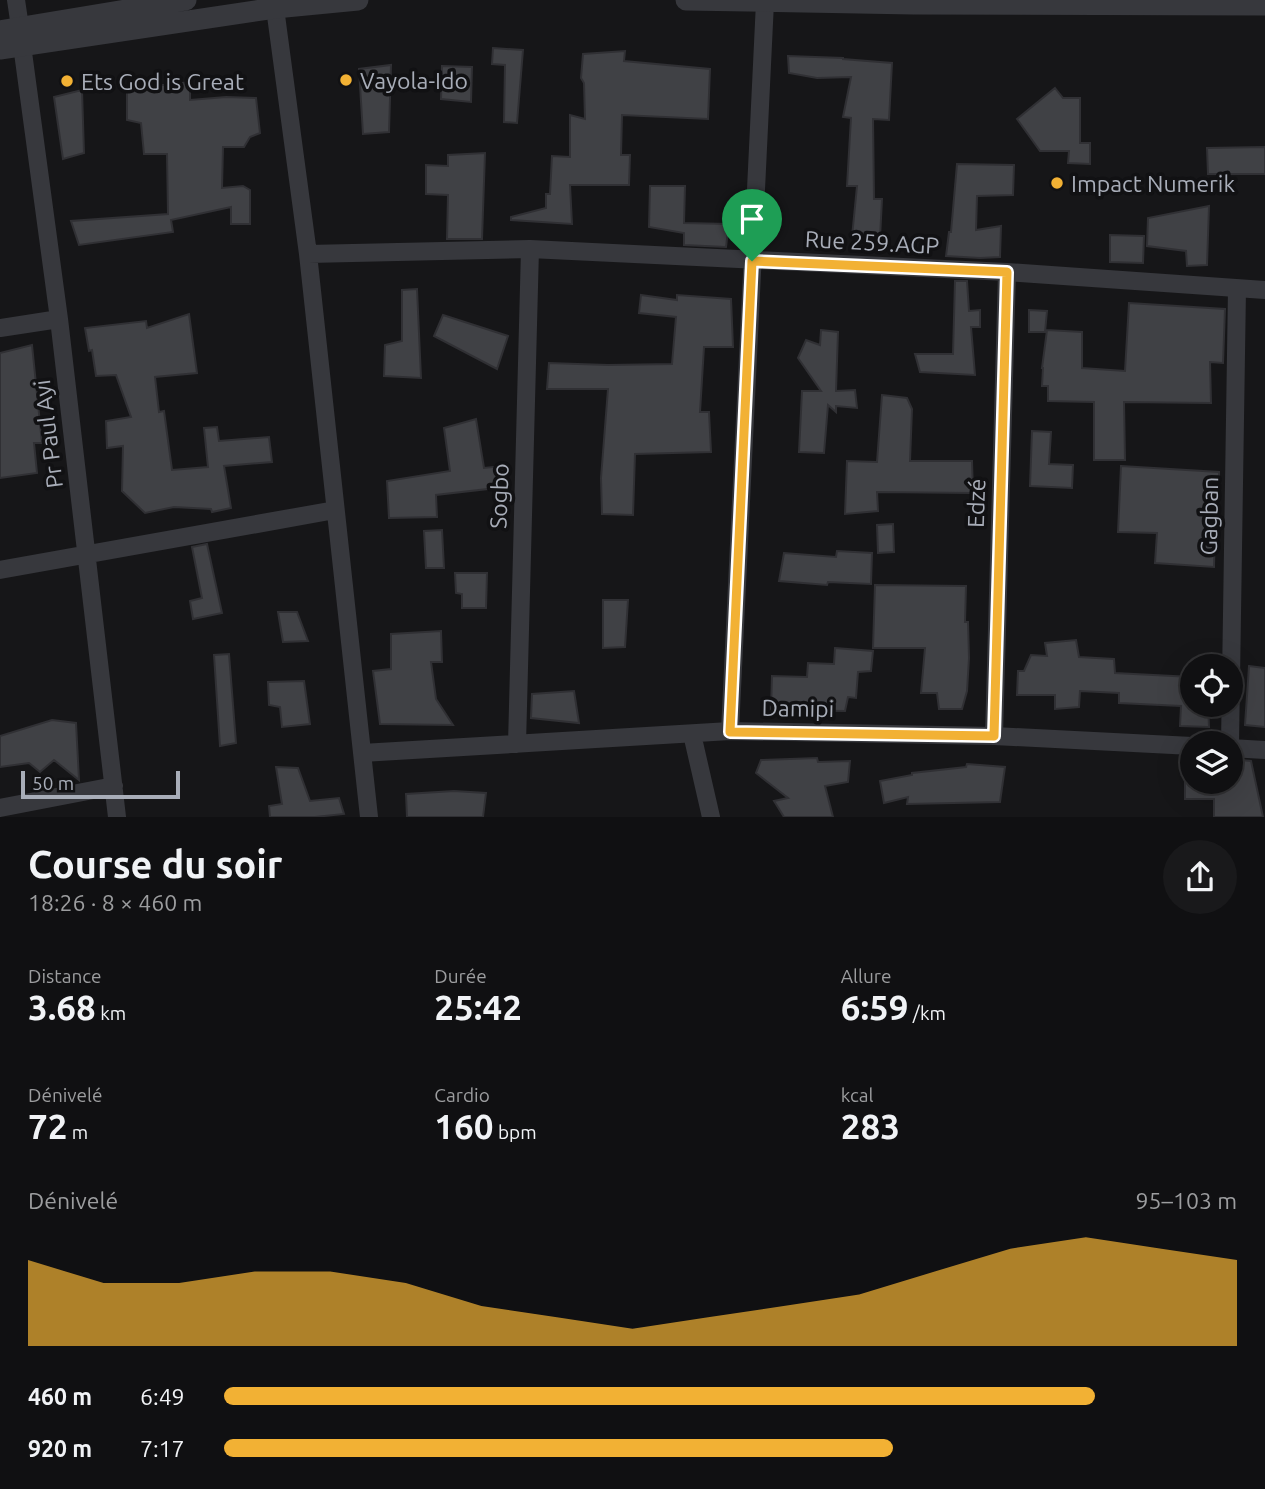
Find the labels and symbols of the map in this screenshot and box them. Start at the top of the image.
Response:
place label: Vayola-Ido [360,68,468,93]
place label: Ets God is Great [81,69,244,94]
marker: Vayola-Ido [338,72,354,88]
marker: Ets God is Great [59,73,75,89]
place label: Impact Numerik [1071,171,1235,196]
marker: Impact Numerik [1049,175,1065,191]
pin [722,189,782,261]
street label: Rue 259.AGP [804,226,940,258]
street label: Pr Paul Ayi [29,378,67,490]
street label: Sogbo [485,463,513,529]
street label: Gagban [1196,476,1222,556]
street label: Edzé [963,478,989,528]
street label: Damipi [762,695,834,721]
scale bar [21,768,180,800]

